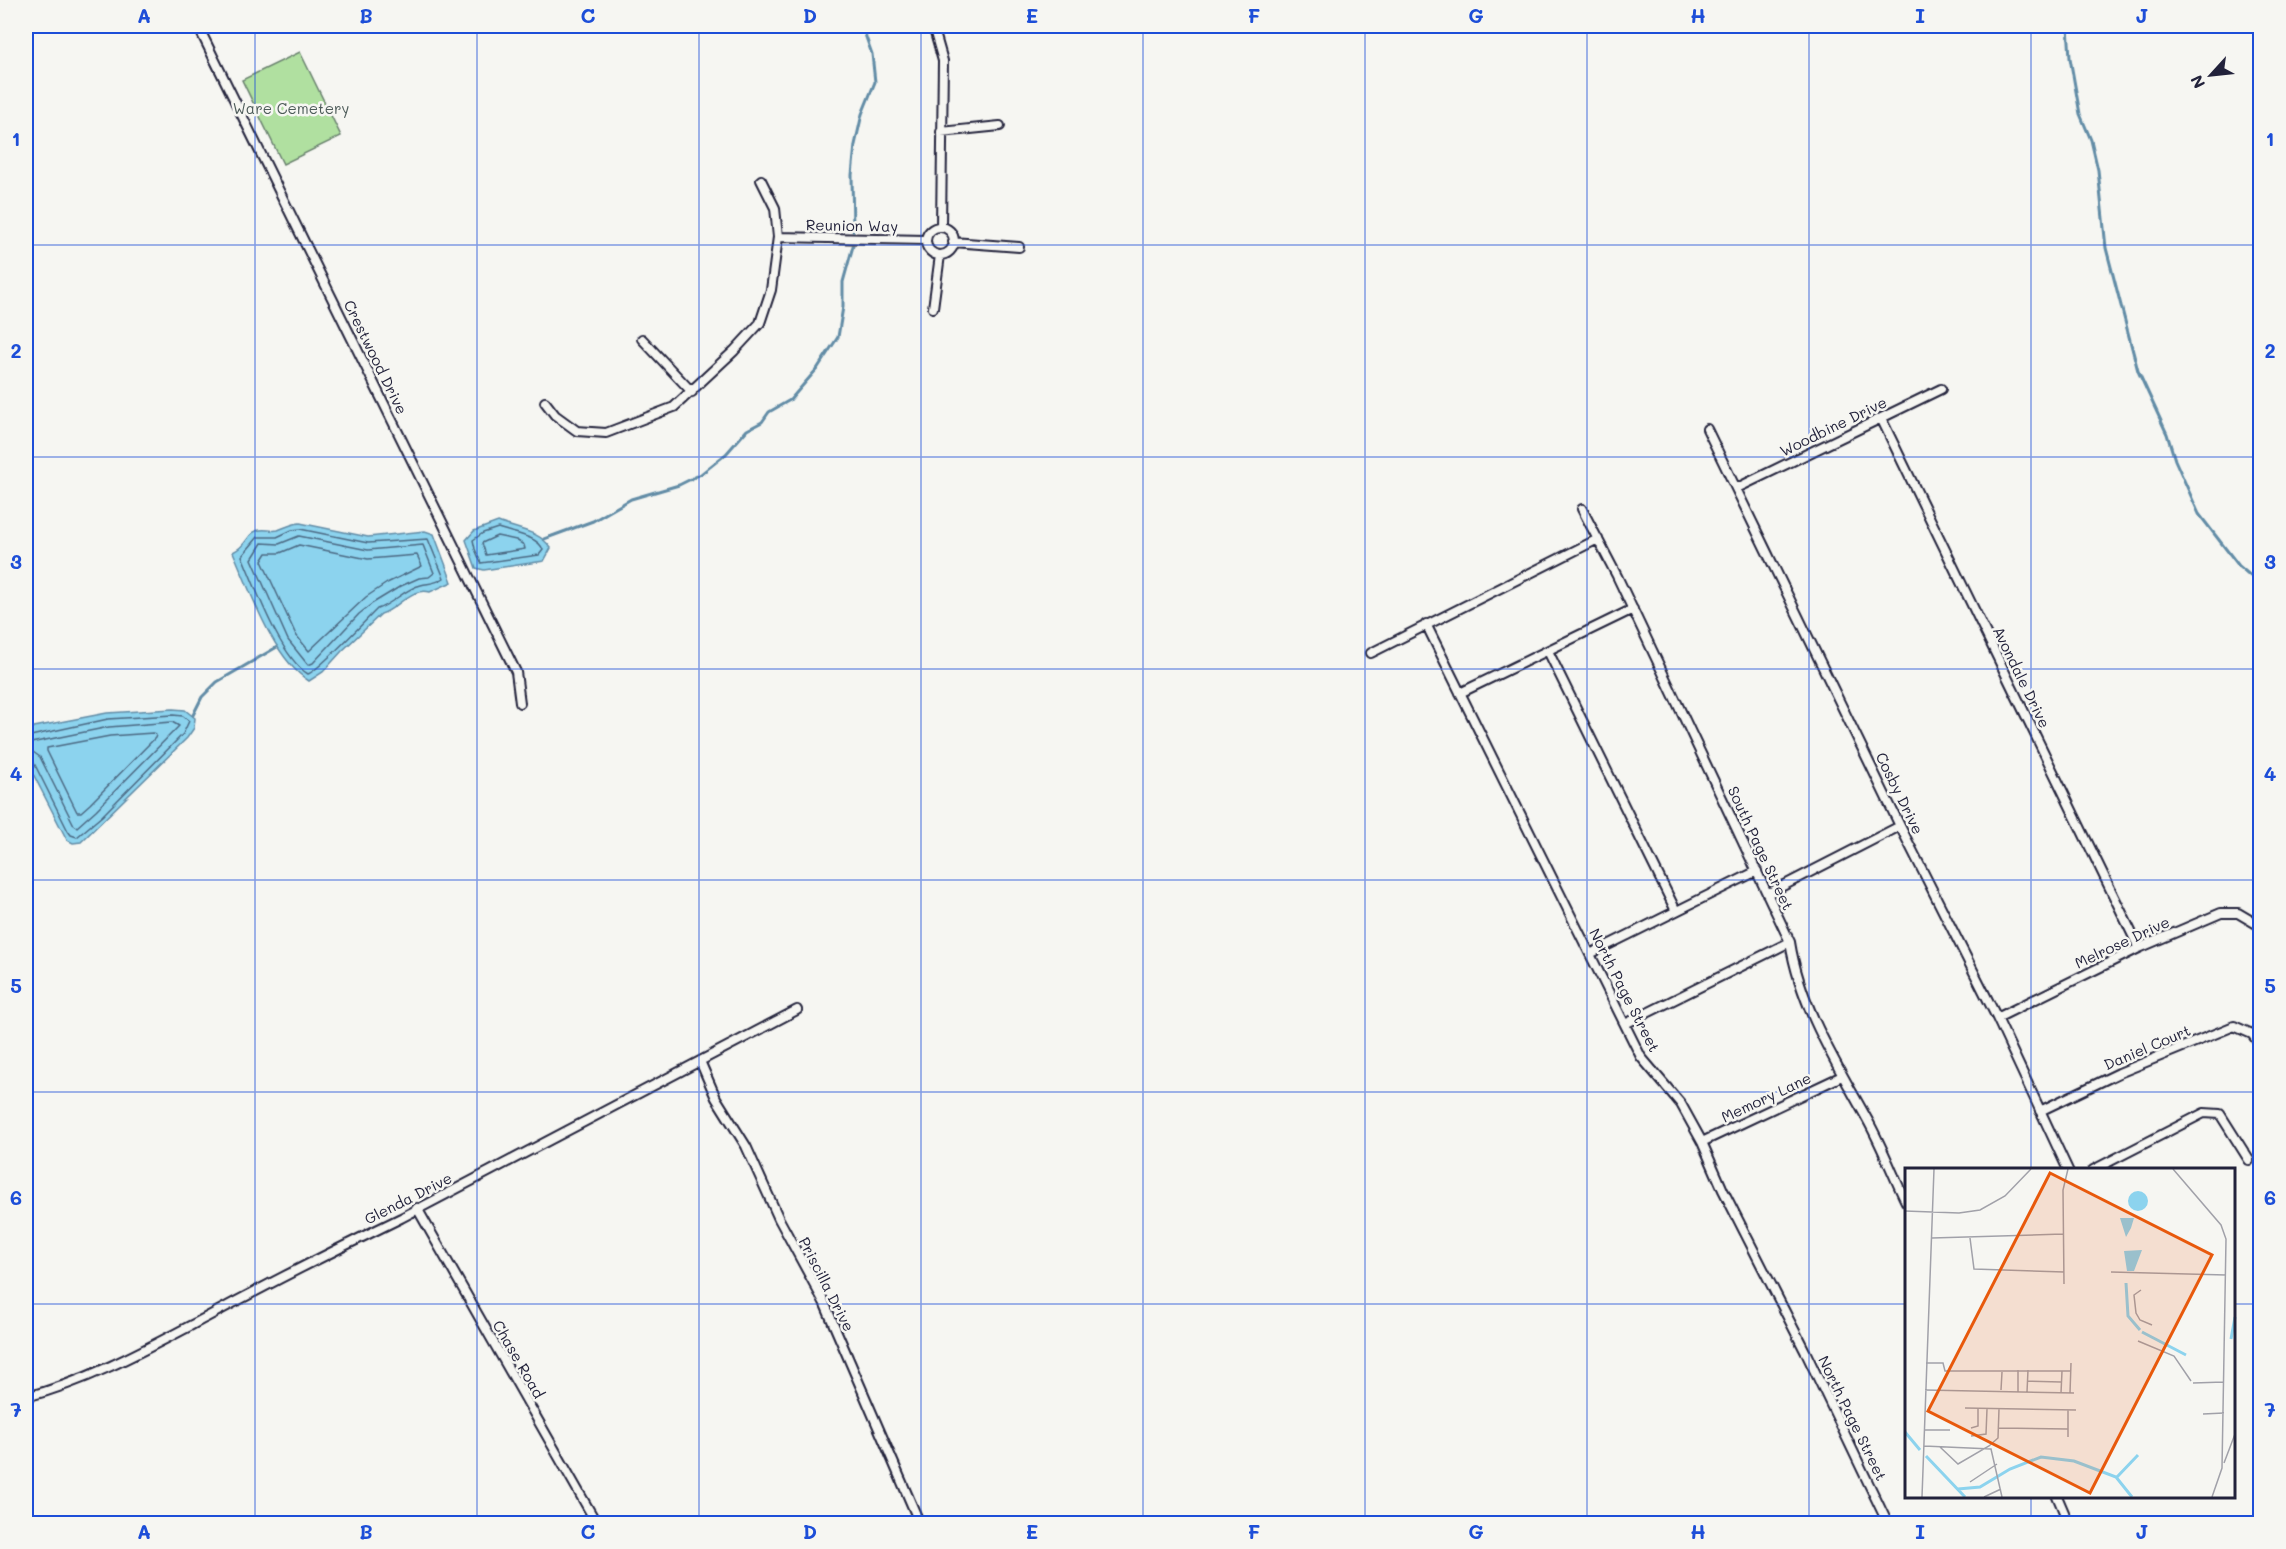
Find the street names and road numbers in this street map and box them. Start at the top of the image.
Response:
street label: Reunion Way [806,214,899,236]
street label: Crestwood Drive [340,297,412,417]
street label: Woodbine Drive [1776,391,1890,461]
street label: Avondale Drive [1989,623,2055,731]
street label: Cosby Drive [1872,749,1928,837]
street label: South Page Street [1724,783,1798,913]
street label: Melrose Drive [2071,911,2173,973]
street label: North Page Street [1585,925,1665,1055]
street label: Daniel Court [2101,1020,2193,1074]
street label: Memory Lane [1718,1067,1814,1127]
street label: Glenda Drive [361,1167,455,1229]
street label: Priscilla Drive [795,1233,859,1335]
street label: Chase Road [489,1316,549,1402]
street label: North Page Street [1814,1352,1892,1484]

